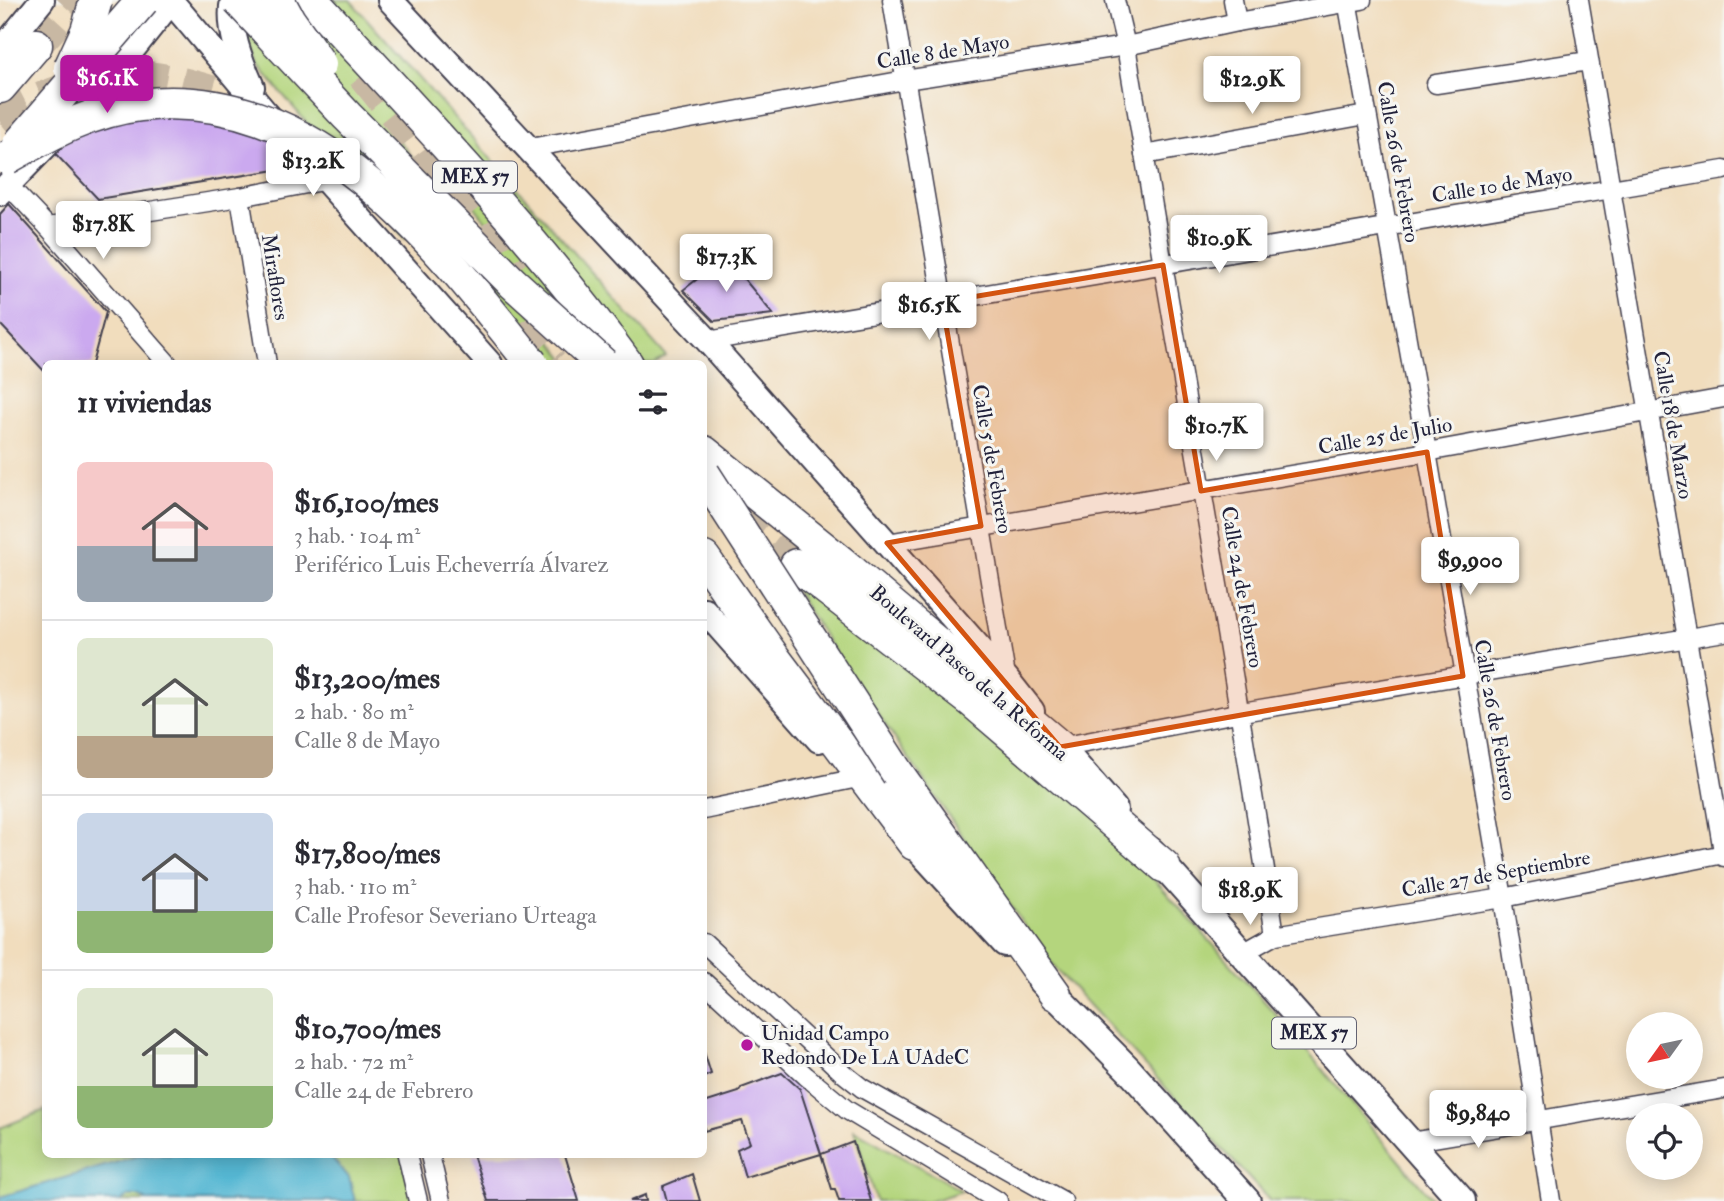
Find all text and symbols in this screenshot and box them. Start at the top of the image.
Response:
street label: Calle 8 de Mayo [875,28,1011,76]
pin: $16.1K [50,55,164,115]
pin: $12.9K [1195,57,1309,116]
text: $16.1K [76,63,138,92]
text: $12.9K [1219,64,1285,93]
street label: Calle 26 de Febrero [1371,79,1425,245]
pin: $13.2K [256,138,370,198]
text: $13.2K [282,146,344,175]
street label: Calle 10 de Mayo [1430,161,1574,209]
road number: MEX 57 [433,162,517,192]
pin: $17.8K [46,202,160,261]
text: $17.8K [72,209,134,238]
pin: $10.9K [1162,216,1276,275]
text: $10.9K [1186,223,1252,252]
street label: Miraflores [255,232,295,322]
pin: $17.3K [669,234,783,294]
text: $17.3K [696,242,756,271]
pin: $16.5K [872,282,986,342]
text: $16.5K [897,290,961,319]
street label: Calle 18 de Marzo [1647,349,1699,501]
street label: Calle 5 de Febrero [966,382,1018,536]
icon: filters [634,383,672,421]
text: 11 viviendas [77,384,212,421]
pin: $10.7K [1159,404,1273,463]
text: $10.7K [1184,411,1248,440]
street label: Calle 25 de Julio [1316,411,1454,461]
text: $16,100/mes [294,484,439,521]
icon: home [133,490,217,574]
street label: Calle 24 de Febrero [1214,504,1270,670]
text: 3 hab. · 104 m² [294,521,421,550]
pin: $9,900 [1413,538,1527,597]
text: $9,900 [1437,545,1503,574]
text: Periférico Luis Echeverría Álvarez [294,550,609,579]
street label: Boulevard Paseo de la Reforma [864,579,1074,767]
street label: Calle 26 de Febrero [1468,637,1522,803]
text: $13,200/mes [294,660,440,697]
icon: home [133,666,217,750]
text: 2 hab. · 80 m² [294,697,414,726]
text: Calle 8 de Mayo [294,726,440,755]
text: $17,800/mes [294,835,441,872]
icon: home [133,841,217,925]
street label: Calle 27 de Septiembre [1400,844,1593,904]
pin: $18.9K [1193,867,1307,927]
text: 3 hab. · 110 m² [294,872,416,901]
text: $18.9K [1218,875,1282,904]
text: Calle Profesor Severiano Urteaga [294,901,597,930]
text: $10,700/mes [294,1010,441,1047]
north arrow [1626,1012,1703,1088]
map controls [1626,1012,1703,1180]
icon: home [133,1016,217,1100]
road number: MEX 57 [1272,1018,1356,1049]
place label: Unidad Campo Redondo De LA UAdeC [761,1020,969,1071]
marker: Unidad Campo Redondo De LA UAdeC [739,1037,755,1053]
text: 2 hab. · 72 m² [294,1047,413,1076]
text: Calle 24 de Febrero [294,1076,473,1105]
pin: $9,840 [1421,1090,1535,1150]
text: $9,840 [1445,1098,1511,1127]
button: locate [1626,1103,1703,1180]

